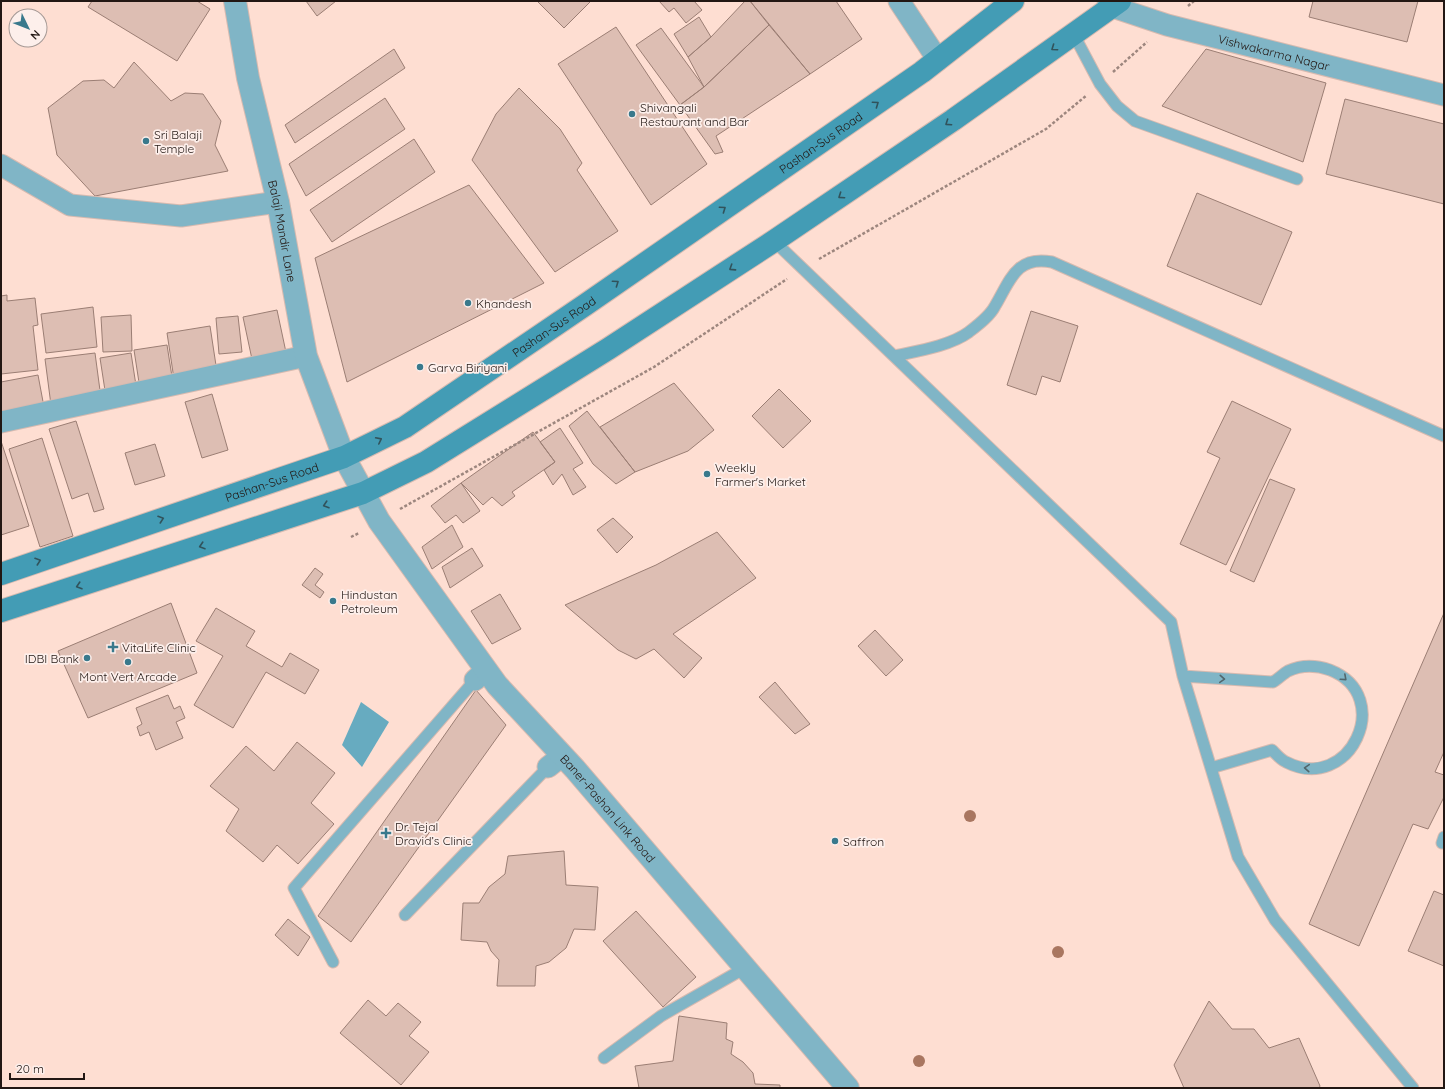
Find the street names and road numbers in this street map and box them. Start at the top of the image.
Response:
street label: Vishwakarma Nagar [1217,31,1332,73]
street label: Pashan-Sus Road [776,108,865,176]
street label: Balaji Mandir Lane [265,178,300,283]
street label: Pashan-Sus Road [509,292,598,360]
street label: Pashan-Sus Road [223,459,321,505]
street label: Baner-Pashan Link Road [557,751,659,865]

